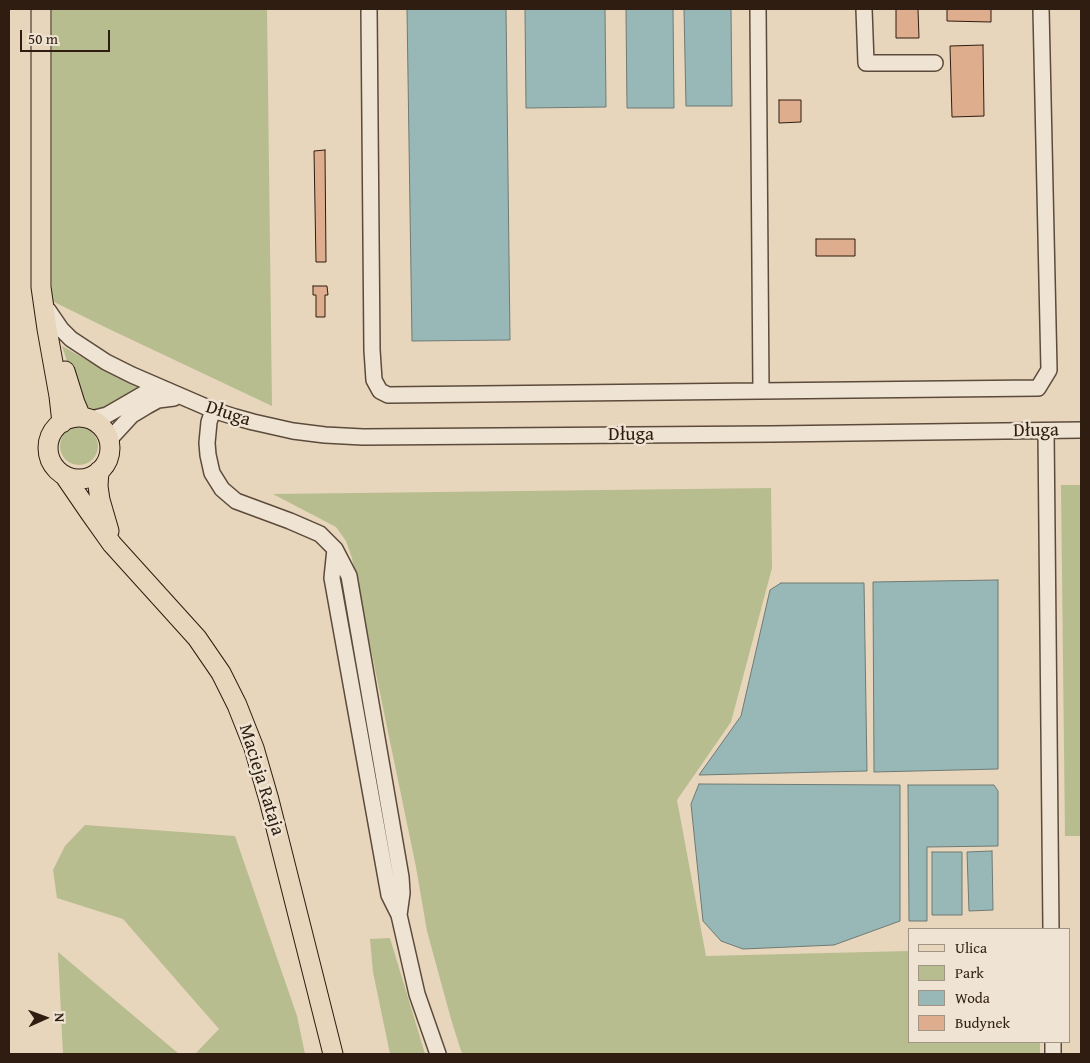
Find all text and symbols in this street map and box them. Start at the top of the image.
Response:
scale bar [22,20,112,52]
text: 50 m [28,28,58,49]
street label: Długa [203,396,253,432]
street label: Długa [1013,419,1059,443]
street label: Długa [608,424,654,446]
street label: Macieja Rataja [233,722,289,838]
legend [908,928,1070,1043]
text: Ulica [955,937,987,958]
text: Park [955,962,984,983]
text: Woda [955,987,990,1008]
north arrow [20,993,70,1043]
text: N [50,1012,70,1022]
text: Budynek [955,1012,1010,1033]

